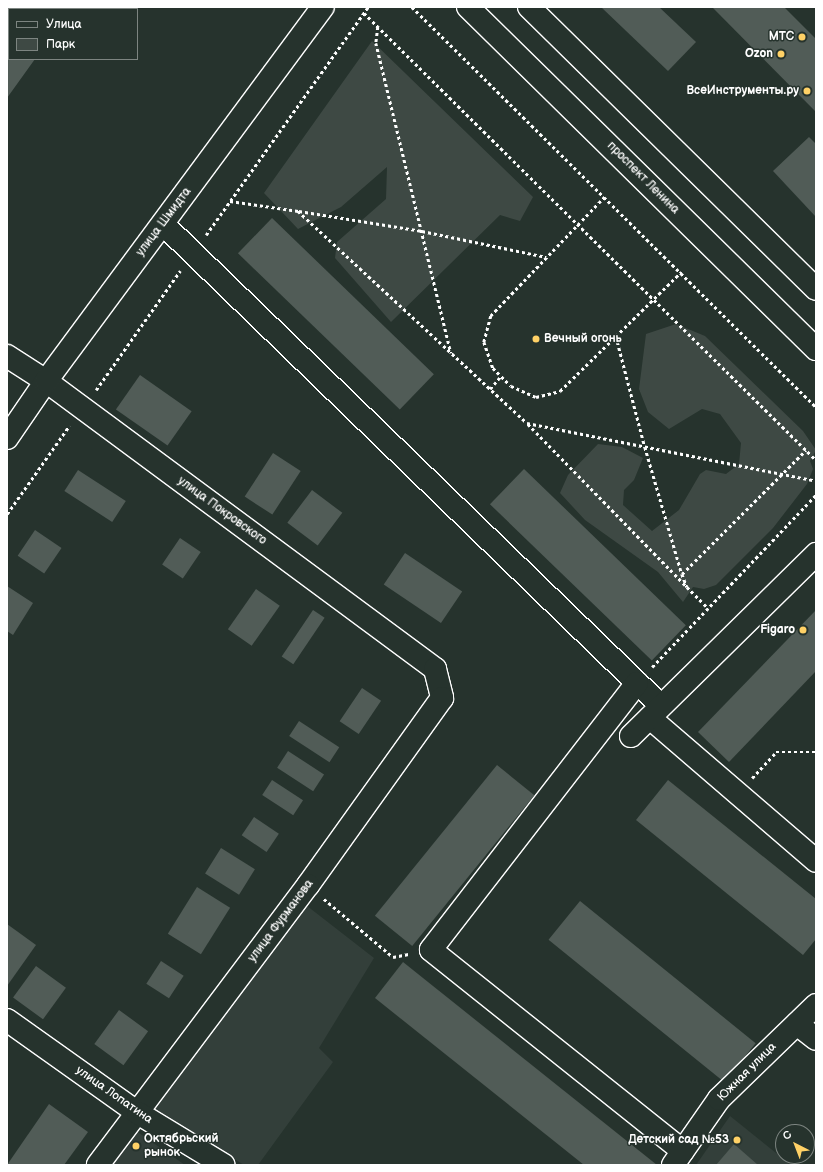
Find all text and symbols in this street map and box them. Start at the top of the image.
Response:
legend [8,8,138,60]
text: Улица [46,17,82,32]
place label: МТС [769,30,794,44]
marker: МТС [797,32,807,42]
text: Парк [46,37,75,52]
place label: Ozon [745,47,773,61]
marker: Ozon [776,49,786,59]
place label: ВсеИнструменты.ру [686,84,799,98]
marker: ВсеИнструменты.ру [802,86,812,96]
street label: проспект Ленина [604,139,682,217]
street label: улица Шмидта [133,185,195,259]
place label: Вечный огонь [544,332,622,346]
marker: Вечный огонь [531,334,541,344]
street label: улица Покровского [175,474,269,548]
place label: Figaro [760,623,795,637]
marker: Figaro [798,625,808,635]
street label: улица Фурманова [245,877,317,965]
street label: Южная улица [715,1040,779,1104]
street label: улица Лопатина [73,1063,155,1127]
north arrow [775,1124,815,1164]
text: С [780,1128,794,1143]
place label: Октябрьский рынок [144,1132,218,1160]
place label: Детский сад №53 [628,1133,729,1147]
marker: Детский сад №53 [732,1135,742,1145]
marker: Октябрьский рынок [131,1141,141,1151]

